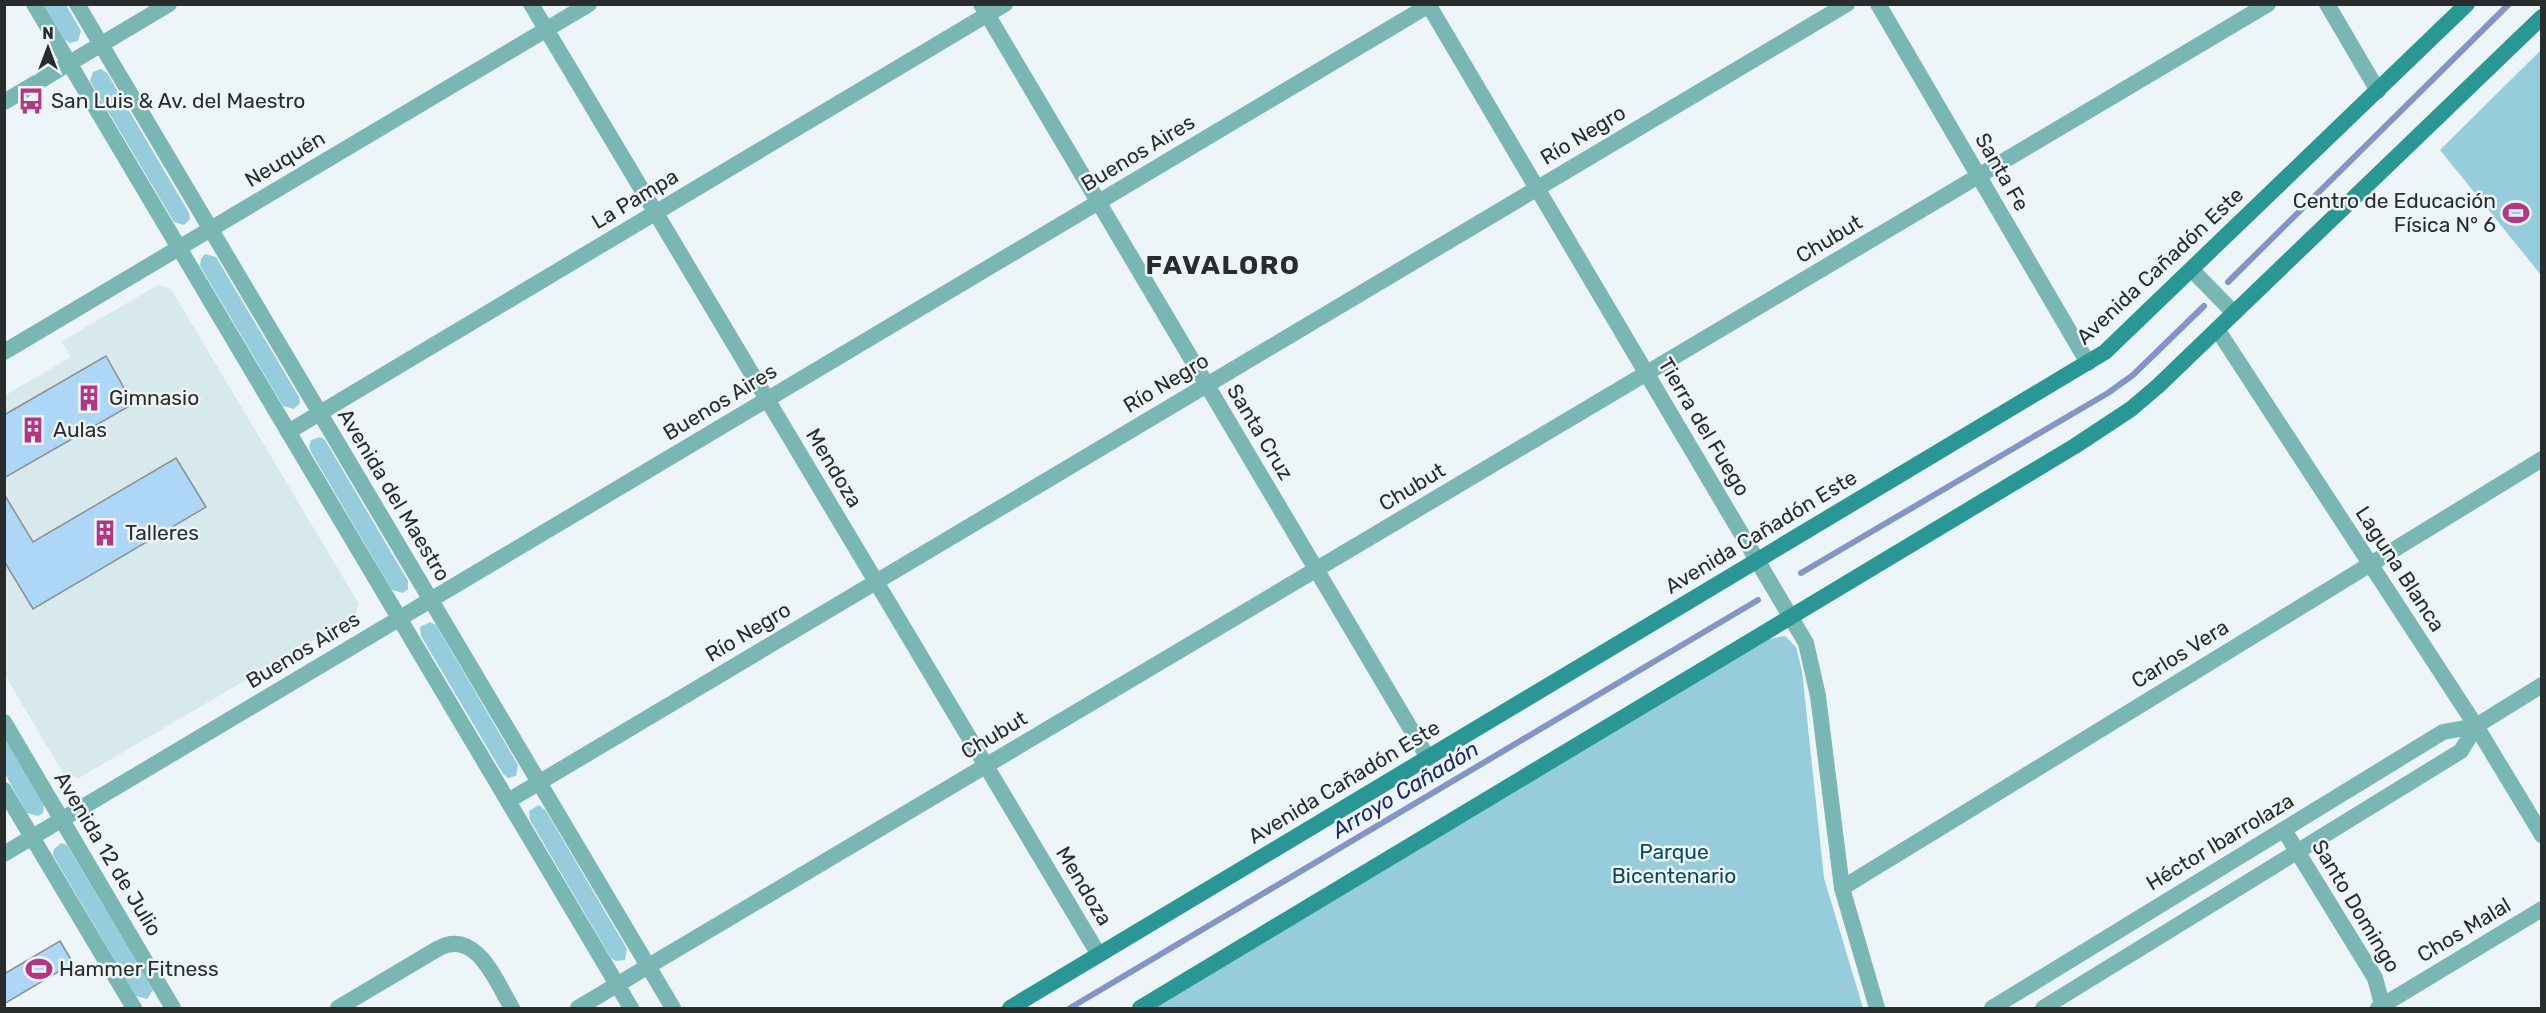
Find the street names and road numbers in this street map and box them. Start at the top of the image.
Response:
street label: Río Negro [1536,99,1630,170]
street label: Buenos Aires [1076,109,1199,196]
street label: Neuquén [240,125,329,192]
street label: Santa Fe [1970,128,2035,215]
street label: La Pampa [587,163,682,234]
street label: Avenida Cañadón Este [2071,182,2248,350]
street label: Chubut [1791,209,1866,268]
street label: Río Negro [1119,347,1213,418]
street label: Tierra del Fuego [1653,353,1756,500]
street label: Buenos Aires [658,358,781,445]
street label: Santa Cruz [1222,379,1299,484]
street label: Avenida del Maestro [333,404,456,585]
street label: Mendoza [801,424,868,512]
street label: Chubut [1374,457,1449,516]
street label: Avenida Cañadón Este [1660,464,1861,599]
street label: Laguna Blanca [2351,501,2450,636]
street label: Río Negro [701,596,795,667]
street label: Buenos Aires [241,606,364,693]
street label: Carlos Vera [2127,614,2233,693]
street label: Chubut [956,705,1031,764]
street label: Avenida Cañadón Este [1243,714,1444,849]
street label: Avenida 12 de Julio [49,767,167,941]
street label: Héctor Ibarrolaza [2141,788,2298,896]
street label: Santo Domingo [2307,835,2406,977]
street label: Mendoza [1051,842,1118,930]
street label: Chos Malal [2412,892,2515,967]

